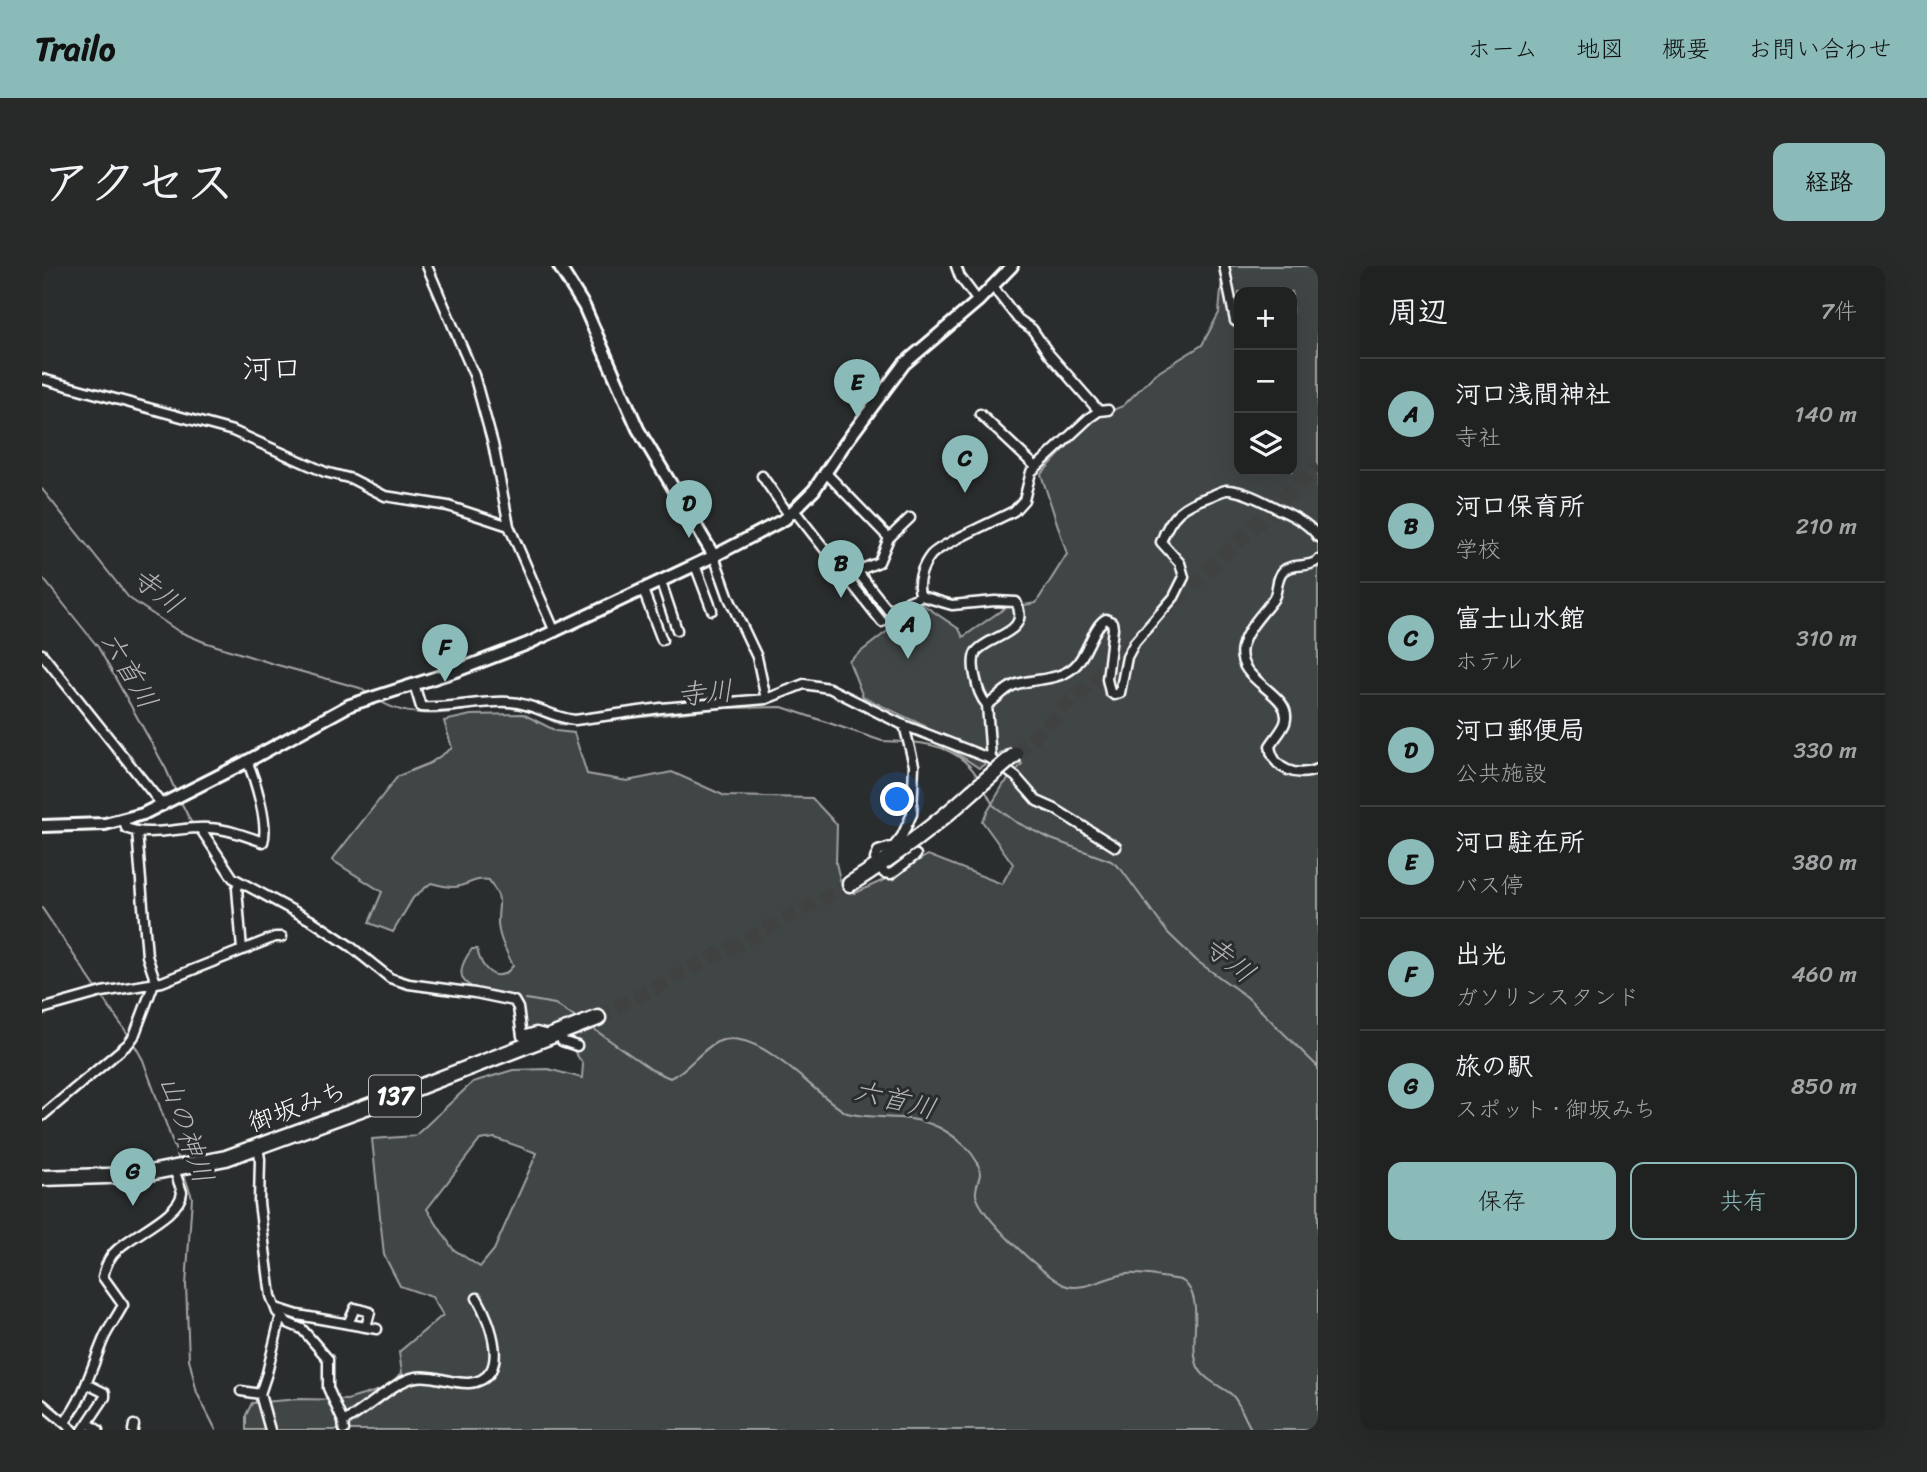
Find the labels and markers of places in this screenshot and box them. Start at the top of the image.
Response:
pin: E [834,359,880,417]
pin: C [942,435,988,493]
pin: D [666,480,712,538]
pin: B [818,540,864,598]
pin: A [885,601,931,659]
pin: F [422,624,468,682]
pin: G [110,1148,156,1206]

